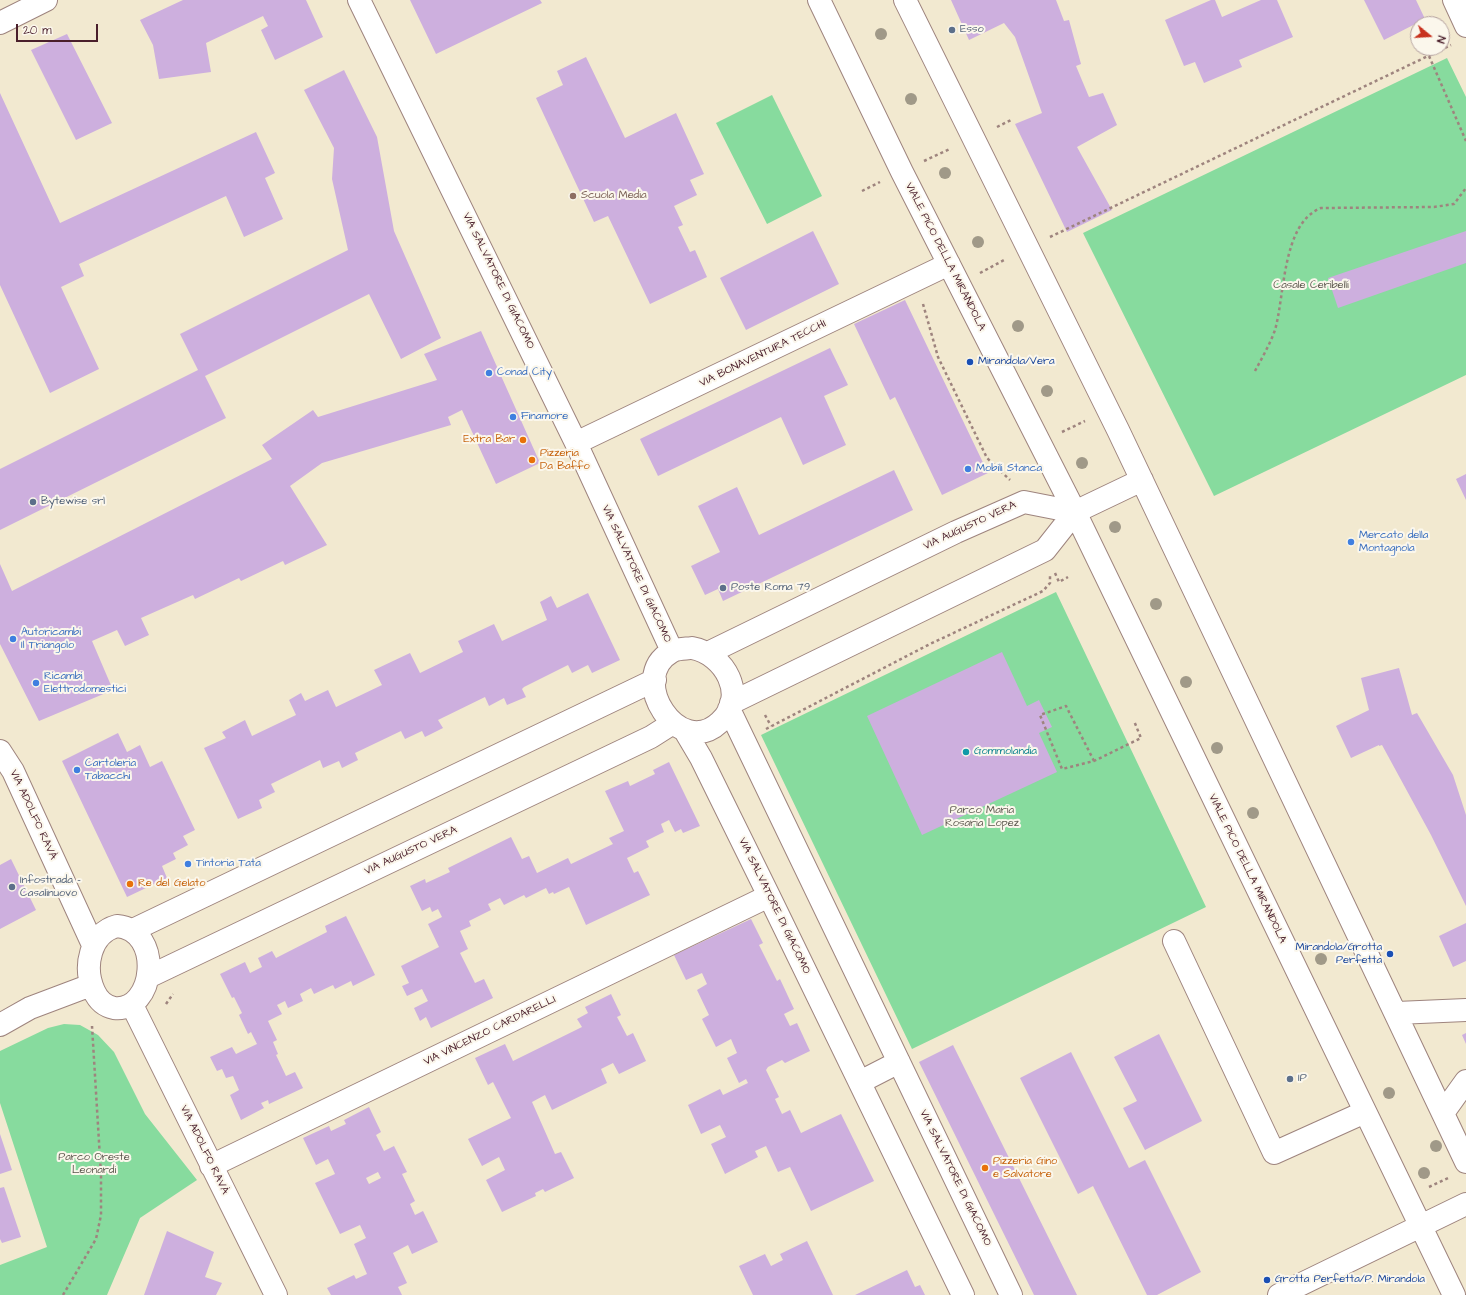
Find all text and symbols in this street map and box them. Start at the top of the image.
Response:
scale bar [18,16,100,42]
north arrow [1410,16,1450,56]
text: 20 m [23,22,52,39]
place label: Esso [960,23,984,37]
marker: Esso [947,25,957,35]
text: N [1433,34,1449,45]
street label: VIALE PICO DELLA MIRANDOLA [902,181,988,333]
place label: Scuola Media [581,189,646,203]
marker: Scuola Media [568,191,578,201]
street label: VIA SALVATORE DI GIACOMO [459,211,537,351]
park label: Casale Ceribelli [1273,279,1349,293]
street label: VIA BONAVENTURA TECCHI [698,318,828,390]
place label: Mirandola/Vera [978,355,1055,369]
marker: Mirandola/Vera [965,357,975,367]
place label: Conad City [497,366,552,380]
marker: Conad City [484,368,494,378]
place label: Finamore [521,410,568,424]
marker: Finamore [508,412,518,422]
place label: Extra Bar [463,433,515,447]
marker: Extra Bar [518,435,528,445]
place label: Pizzeria Da Baffo [540,447,590,473]
marker: Pizzeria Da Baffo [527,455,537,465]
place label: Mobili Stanca [976,462,1042,476]
marker: Mobili Stanca [963,464,973,474]
place label: Bytewise srl [41,495,105,509]
marker: Bytewise srl [28,497,38,507]
street label: VIA AUGUSTO VERA [921,499,1019,553]
street label: VIA SALVATORE DI GIACOMO [598,503,674,645]
place label: Mercato della Montagnola [1359,529,1428,555]
marker: Mercato della Montagnola [1346,537,1356,547]
place label: Poste Roma 79 [731,581,810,595]
marker: Poste Roma 79 [718,583,728,593]
place label: Autoricambi Il Triangolo [21,626,81,652]
marker: Autoricambi Il Triangolo [8,634,18,644]
place label: Ricambi Elettrodomestici [44,670,126,696]
marker: Ricambi Elettrodomestici [31,678,41,688]
place label: Gommolandia [974,745,1037,759]
marker: Gommolandia [961,747,971,757]
place label: Cartoleria Tabacchi [85,757,136,783]
marker: Cartoleria Tabacchi [72,765,82,775]
street label: VIA ADOLFO RAVÀ [6,768,60,862]
street label: VIALE PICO DELLA MIRANDOLA [1205,792,1289,946]
park label: Parco Maria Rosaria Lopez [945,804,1019,830]
street label: VIA AUGUSTO VERA [362,824,460,878]
street label: VIA SALVATORE DI GIACOMO [735,836,813,976]
place label: Tintoria Tata [196,857,261,871]
marker: Tintoria Tata [183,859,193,869]
place label: Infostrada - Casalinuovo [20,874,81,900]
place label: Re del Gelato [138,877,205,891]
marker: Re del Gelato [125,879,135,889]
marker: Infostrada - Casalinuovo [7,882,17,892]
place label: Mirandola/Grotta Perfetta [1296,941,1382,967]
marker: Mirandola/Grotta Perfetta [1385,949,1395,959]
street label: VIA VINCENZO CARDARELLI [422,993,558,1069]
place label: IP [1298,1072,1307,1086]
marker: IP [1285,1074,1295,1084]
street label: VIA ADOLFO RAVÀ [177,1103,231,1197]
street label: VIA SALVATORE DI GIACOMO [916,1108,994,1248]
park label: Parco Oreste Leonardi [58,1151,130,1177]
place label: Pizzeria Gino e Salvatore [993,1155,1057,1181]
marker: Pizzeria Gino e Salvatore [980,1163,990,1173]
place label: Grotta Perfetta/P. Mirandola [1275,1273,1425,1287]
marker: Grotta Perfetta/P. Mirandola [1262,1275,1272,1285]

